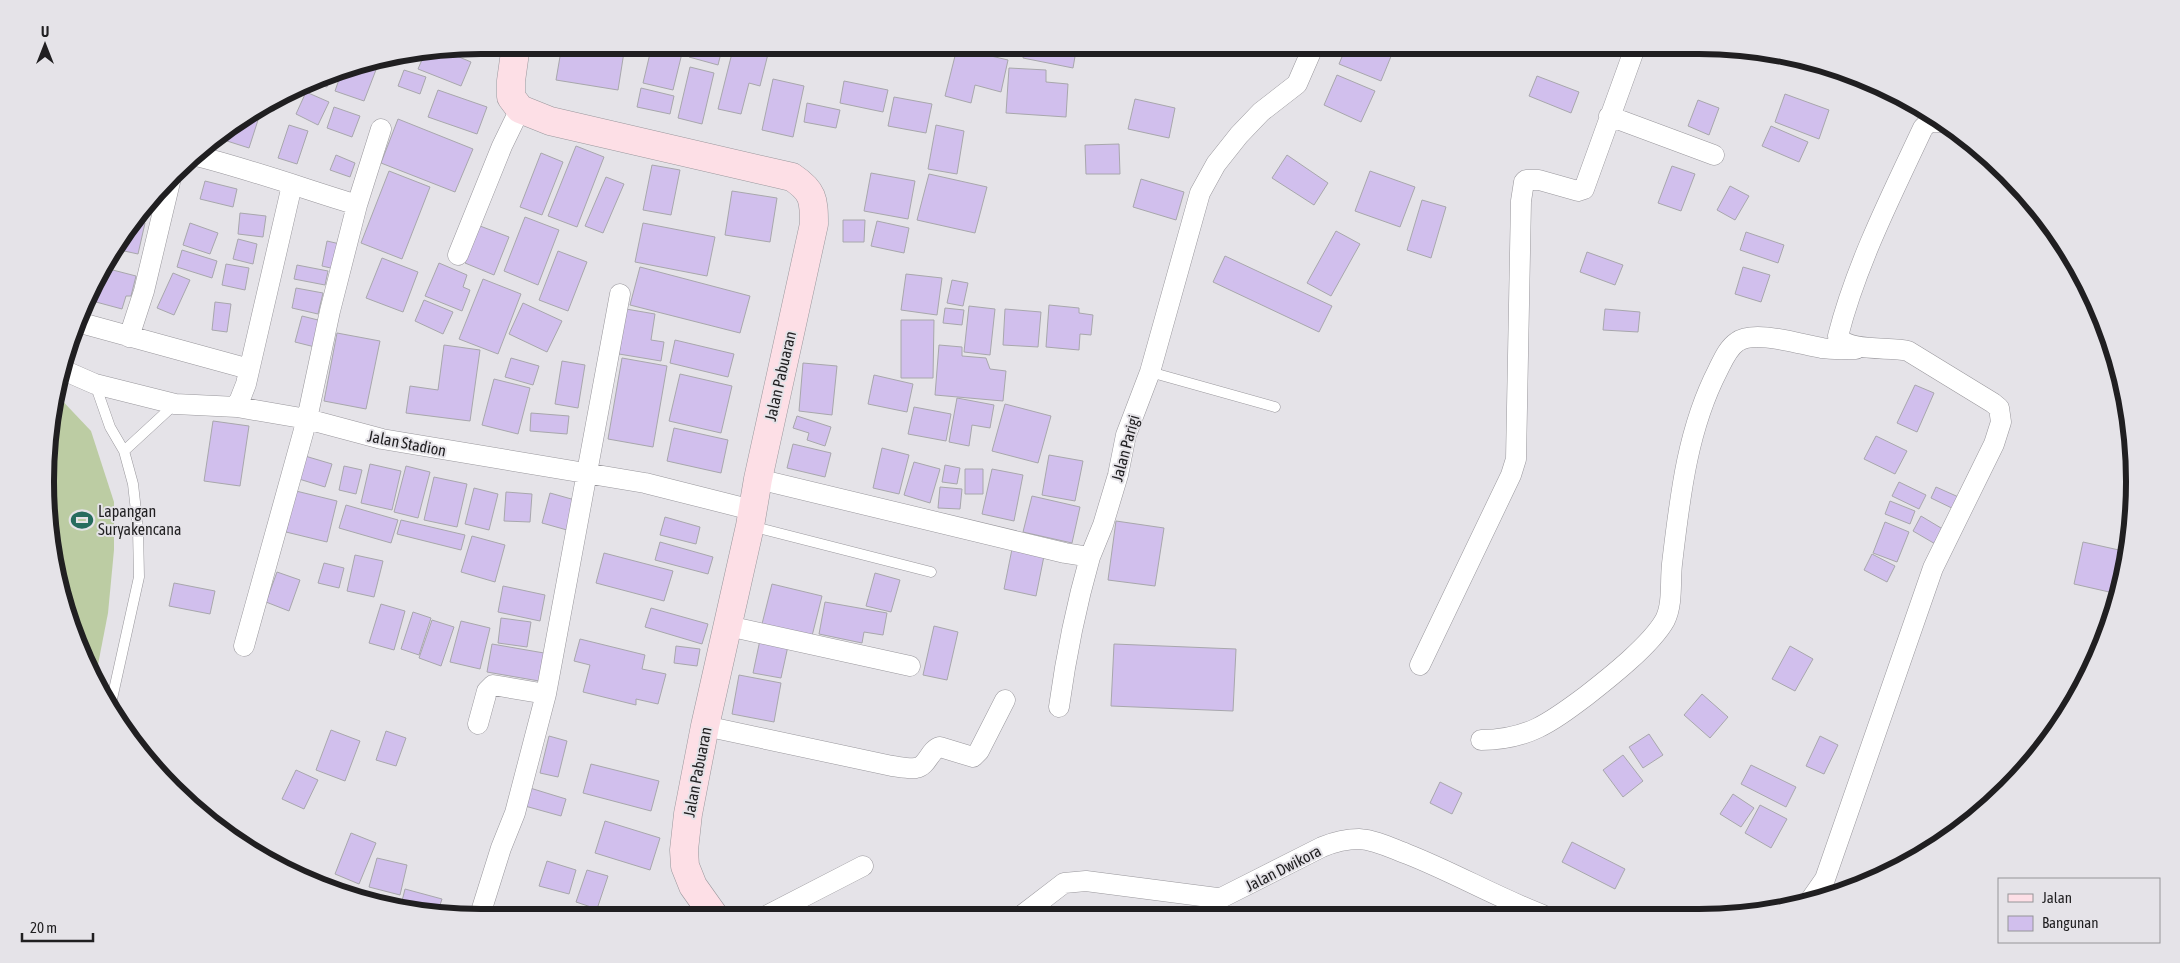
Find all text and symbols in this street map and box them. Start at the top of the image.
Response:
north arrow [20,20,70,70]
text: U [41,24,49,40]
street label: Jalan Pabuaran [761,329,799,423]
street label: Jalan Parigi [1107,413,1143,483]
street label: Jalan Stadion [366,427,448,459]
place label: Lapangan Suryakencana [98,502,181,539]
sports icon: Lapangan Suryakencana [69,507,95,533]
street label: Jalan Pabuaran [679,725,715,819]
street label: Jalan Dwikora [1242,841,1324,895]
legend [1998,878,2160,943]
text: Jalan [2042,889,2072,906]
scale bar [22,910,94,942]
text: Bangunan [2042,914,2099,931]
text: 20 m [30,919,57,936]

